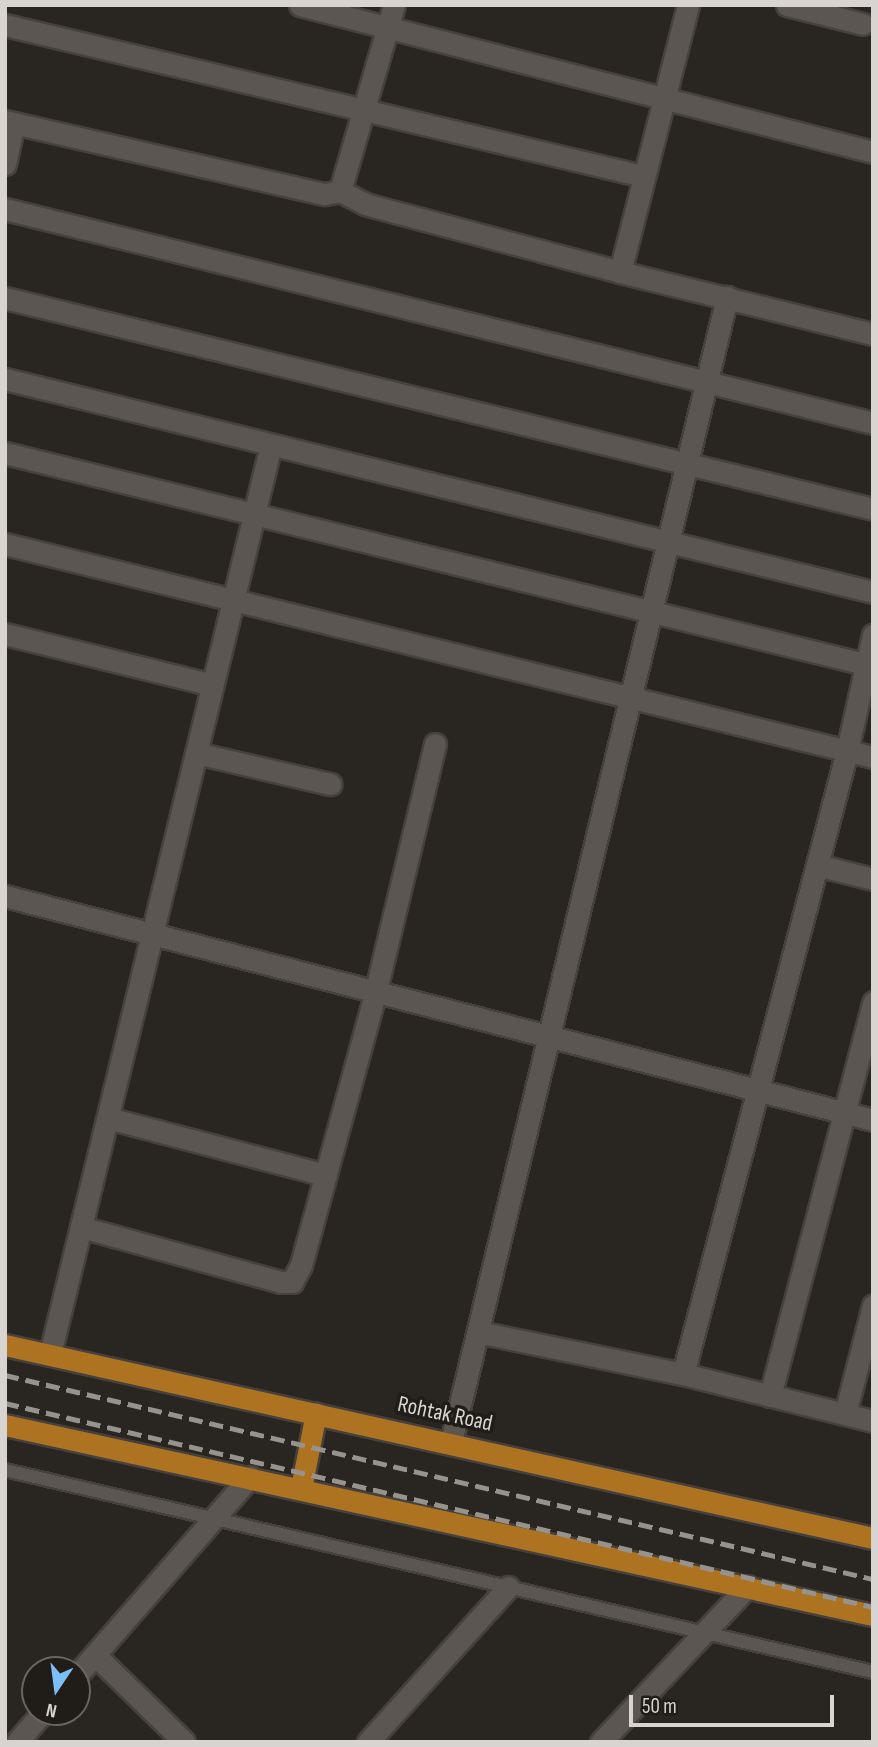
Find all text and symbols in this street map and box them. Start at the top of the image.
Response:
street label: Rohtak Road [395,1390,495,1438]
north arrow [21,1656,91,1726]
scale bar [633,1680,838,1724]
text: 50 m [642,1694,677,1719]
text: N [44,1698,59,1722]

